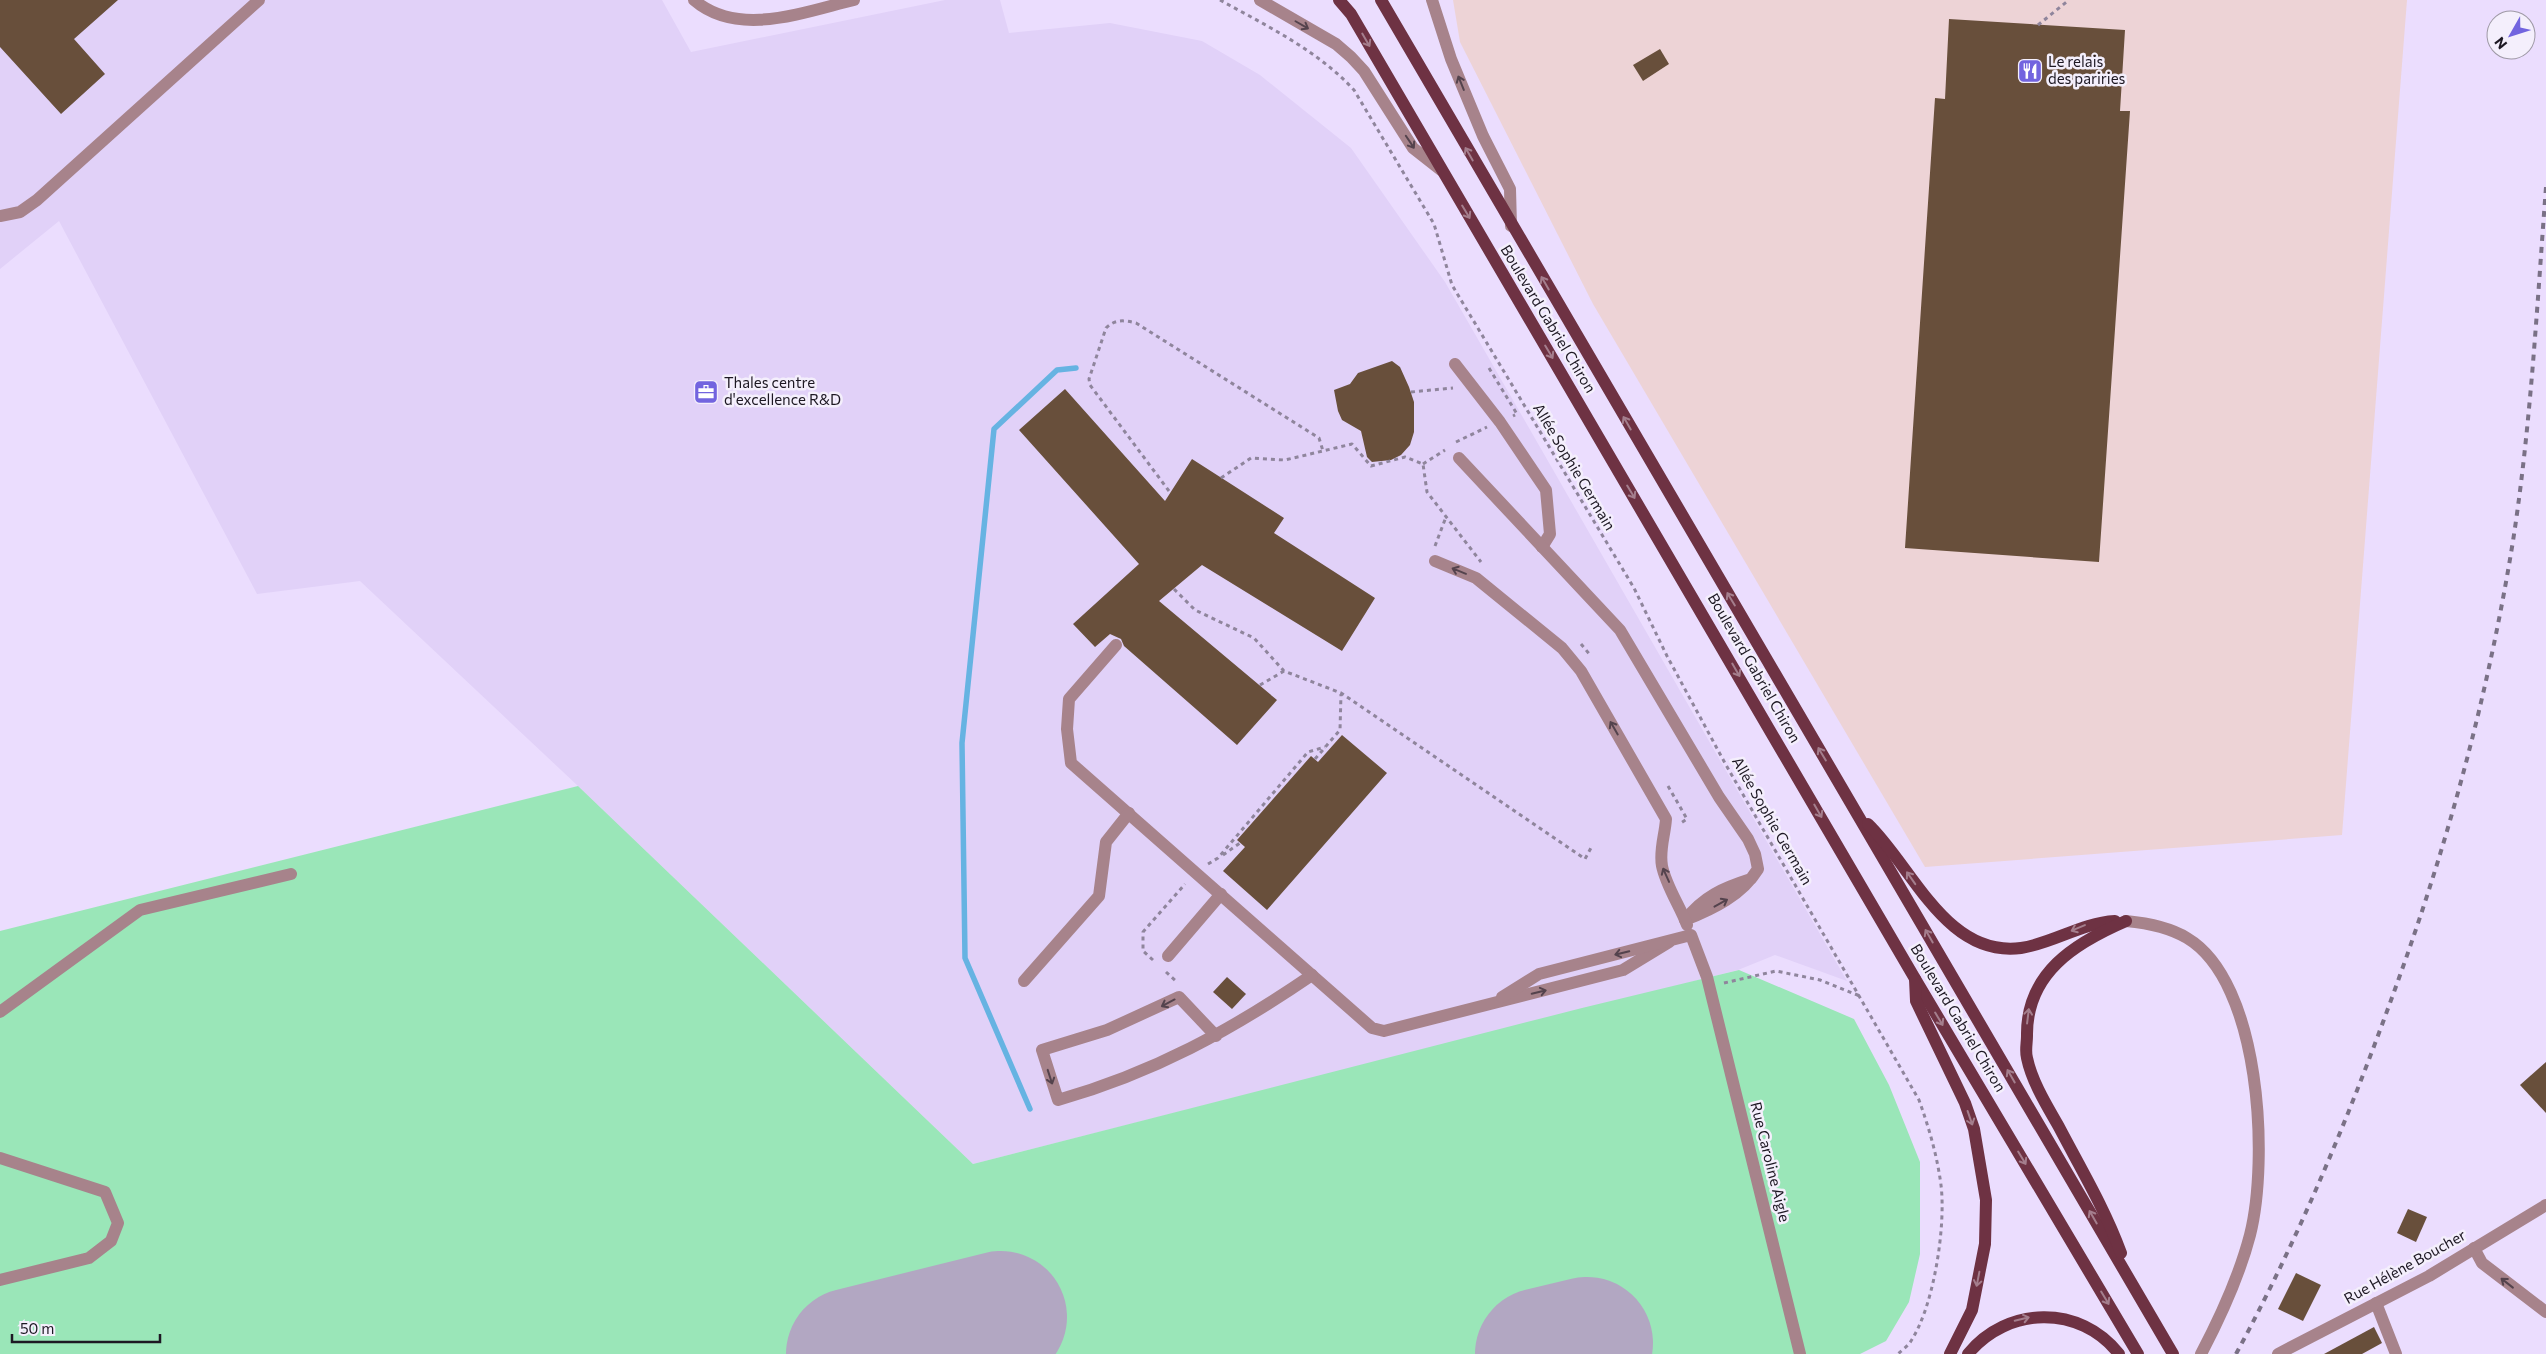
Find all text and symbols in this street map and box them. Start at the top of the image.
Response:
north arrow [2486,10,2536,60]
one-way arrow [1294,20,1308,30]
one-way arrow [1361,33,1371,48]
text: N [2491,34,2510,53]
place label: Le relais des pariries [2048,52,2126,87]
restaurant icon: Le relais des pariries [2017,58,2043,84]
one-way arrow [1456,76,1466,91]
one-way arrow [1405,135,1415,149]
one-way arrow [1464,147,1474,162]
one-way arrow [1461,205,1471,219]
street label: Boulevard Gabriel Chiron [1498,241,1600,396]
one-way arrow [1539,277,1549,291]
one-way arrow [1544,345,1554,359]
place label: Thales centre d'excellence R&D [724,373,841,408]
office icon: Thales centre d'excellence R&D [693,379,719,405]
street label: Allée Sophie Germain [1530,400,1620,533]
one-way arrow [1622,417,1632,431]
one-way arrow [1627,484,1637,499]
one-way arrow [1452,566,1467,575]
street label: Boulevard Gabriel Chiron [1705,590,1805,745]
one-way arrow [1725,593,1735,607]
one-way arrow [1732,662,1742,677]
one-way arrow [1608,721,1618,735]
one-way arrow [1817,748,1827,762]
street label: Allée Sophie Germain [1729,753,1817,888]
one-way arrow [1813,803,1823,818]
one-way arrow [1660,868,1670,883]
one-way arrow [1906,871,1916,885]
one-way arrow [1713,897,1728,907]
one-way arrow [2071,924,2086,934]
one-way arrow [1924,929,1934,944]
street label: Boulevard Gabriel Chiron [1908,940,2010,1095]
one-way arrow [1614,949,1630,958]
one-way arrow [1531,986,1547,996]
one-way arrow [1161,999,1176,1008]
one-way arrow [2023,1008,2033,1024]
one-way arrow [1935,1011,1945,1025]
one-way arrow [1046,1068,1055,1084]
one-way arrow [2006,1070,2016,1084]
street label: Rue Caroline Aigle [1747,1100,1795,1224]
one-way arrow [1966,1110,1976,1126]
one-way arrow [2018,1151,2028,1165]
one-way arrow [2088,1210,2098,1224]
street label: Rue Hélène Boucher [2341,1225,2469,1307]
one-way arrow [1973,1270,1982,1286]
one-way arrow [2501,1277,2514,1288]
one-way arrow [2101,1291,2111,1305]
scale bar [12,1312,160,1344]
one-way arrow [2013,1314,2029,1323]
text: 50 m [20,1319,54,1337]

